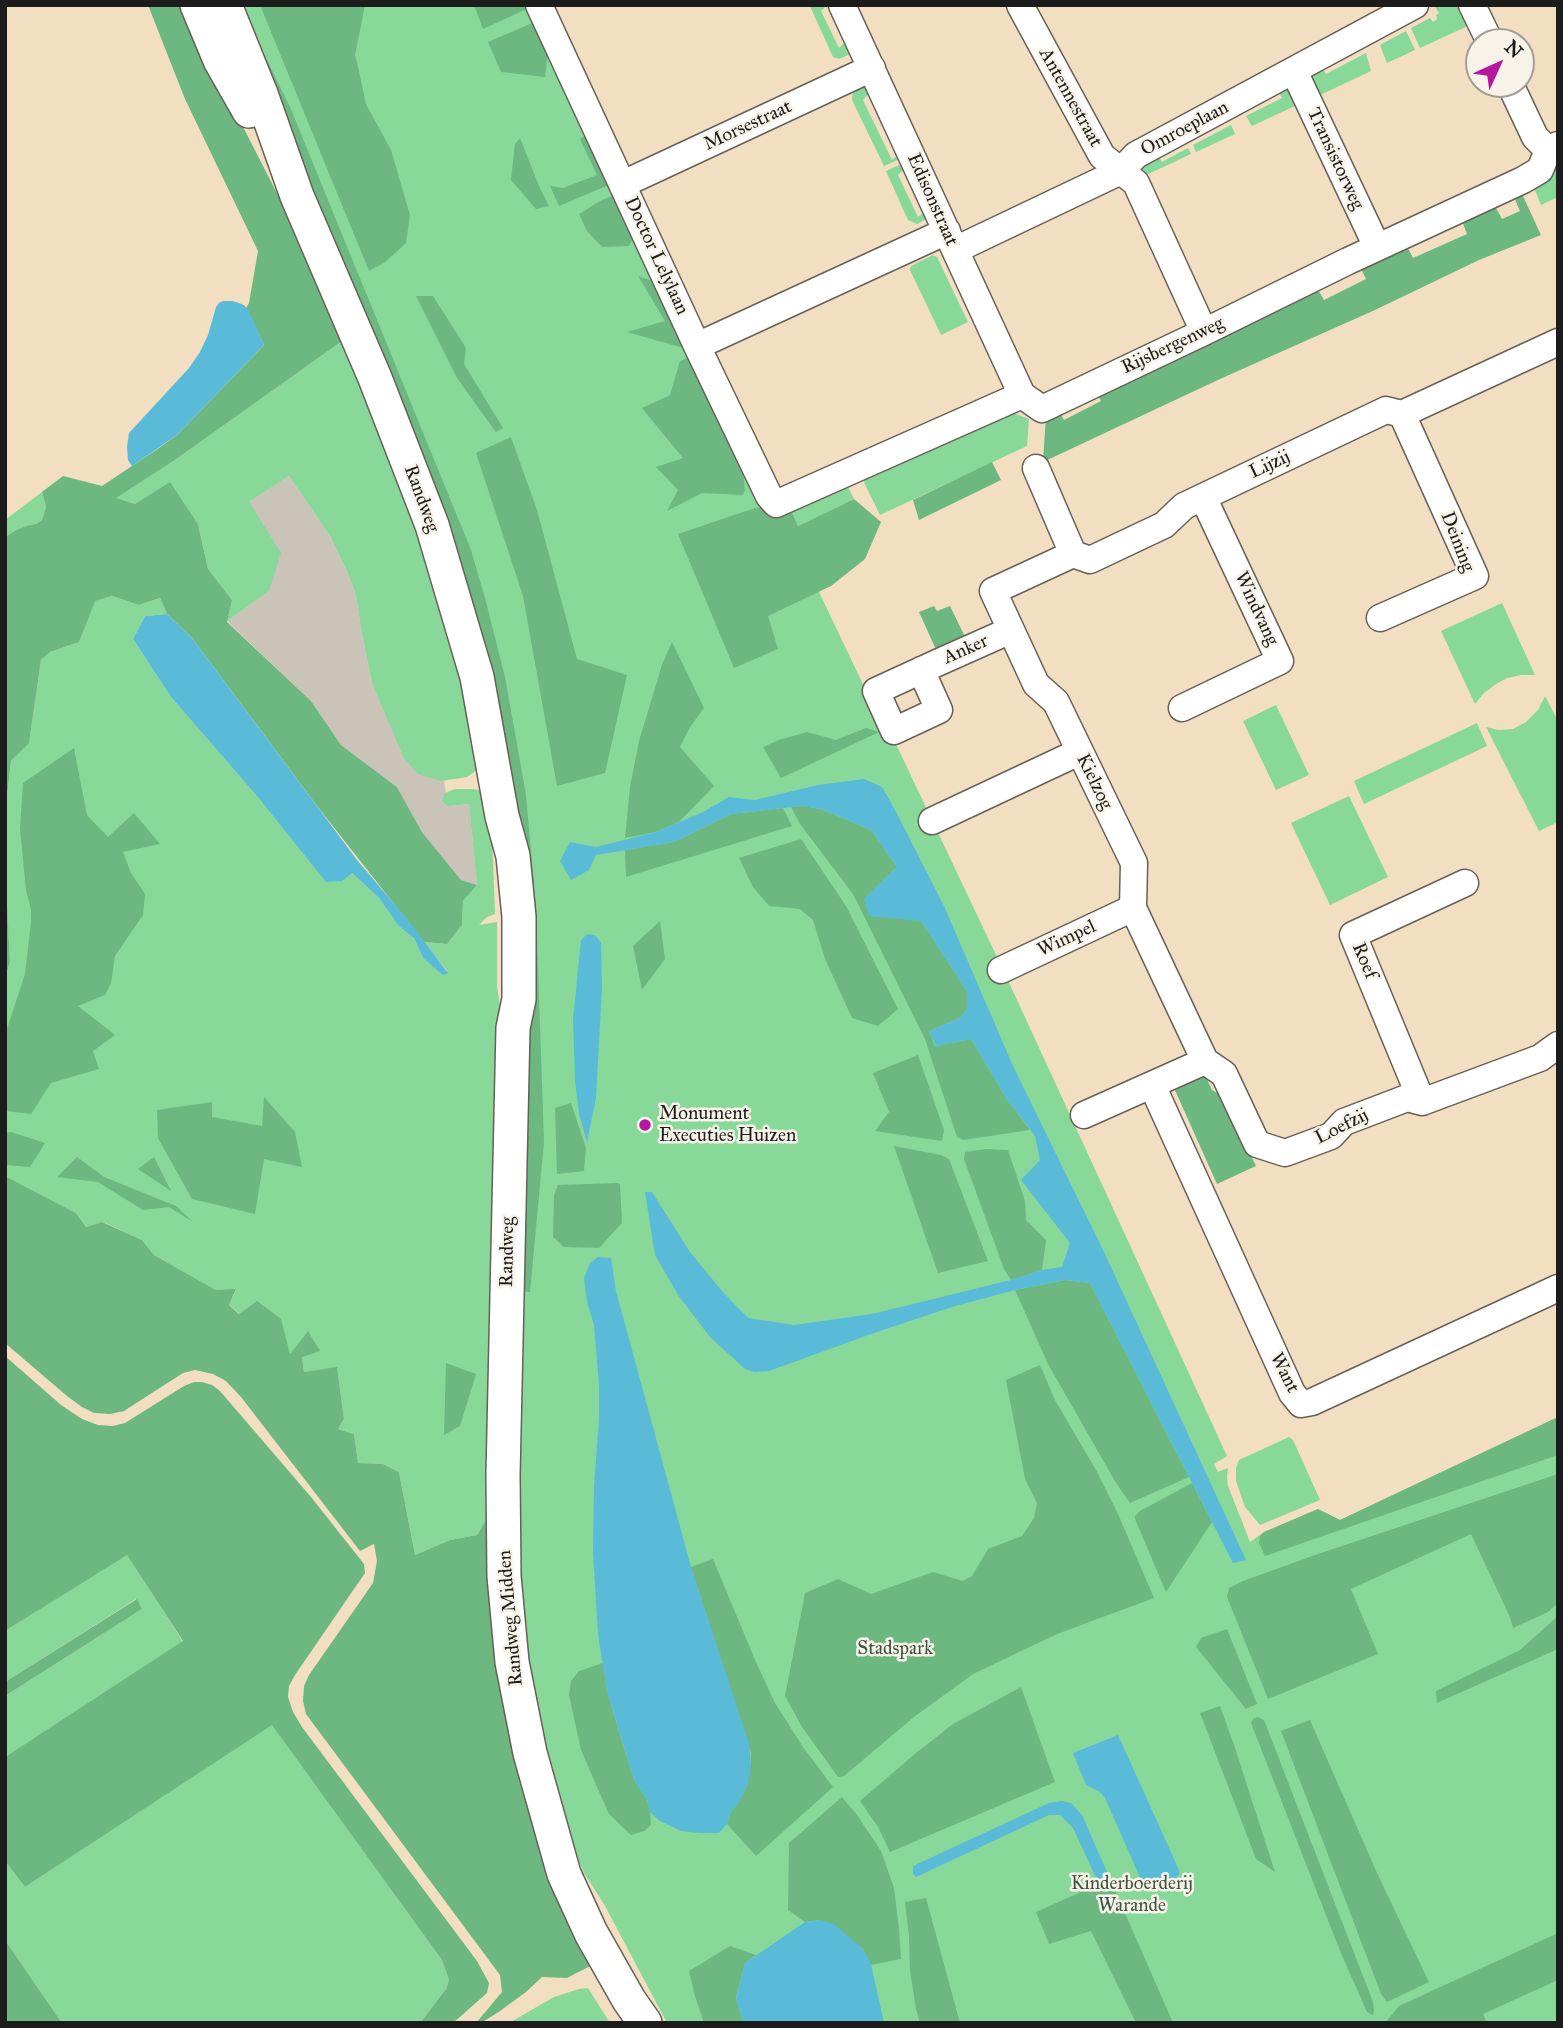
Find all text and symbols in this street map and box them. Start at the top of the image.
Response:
north arrow [1465,28,1535,98]
text: N [1500,35,1528,63]
street label: Antennestraat [1033,45,1107,151]
street label: Morsestraat [700,96,796,156]
street label: Omroeplaan [1137,96,1233,162]
street label: Transistorweg [1301,104,1369,214]
street label: Edisonstraat [901,150,963,250]
street label: Doctor Lelylaan [619,193,693,319]
street label: Rijsbergenweg [1118,312,1228,380]
street label: Lijzij [1246,446,1294,484]
street label: Randweg [398,462,444,536]
street label: Deining [1435,509,1479,575]
street label: Windvang [1229,568,1283,650]
street label: Anker [940,630,992,670]
street label: Kielzog [1071,750,1117,814]
street label: Wimpel [1034,916,1100,962]
street label: Roef [1346,939,1382,983]
place label: Monument Executies Huizen [659,1103,796,1147]
street label: Loefzij [1312,1104,1372,1150]
marker: Monument Executies Huizen [637,1117,653,1133]
street label: Randweg [496,1217,520,1287]
street label: Want [1264,1349,1304,1397]
street label: Randweg Midden [494,1549,528,1687]
park label: Stadspark [857,1638,933,1660]
park label: Kinderboerderij Warande [1071,1873,1193,1917]

